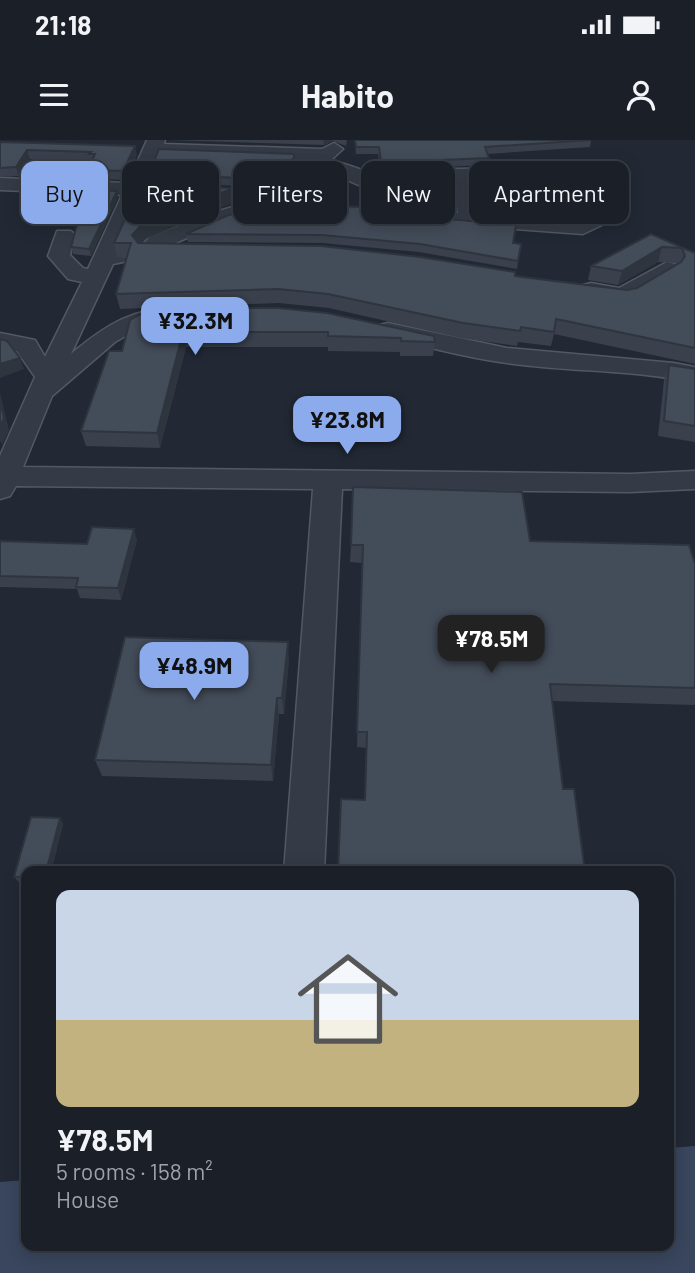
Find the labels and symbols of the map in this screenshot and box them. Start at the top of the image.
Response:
pin: ¥32.3M [138,298,252,357]
pin: ¥23.8M [290,396,404,456]
pin: ¥78.5M [434,616,548,675]
pin: ¥48.9M [137,643,251,702]

